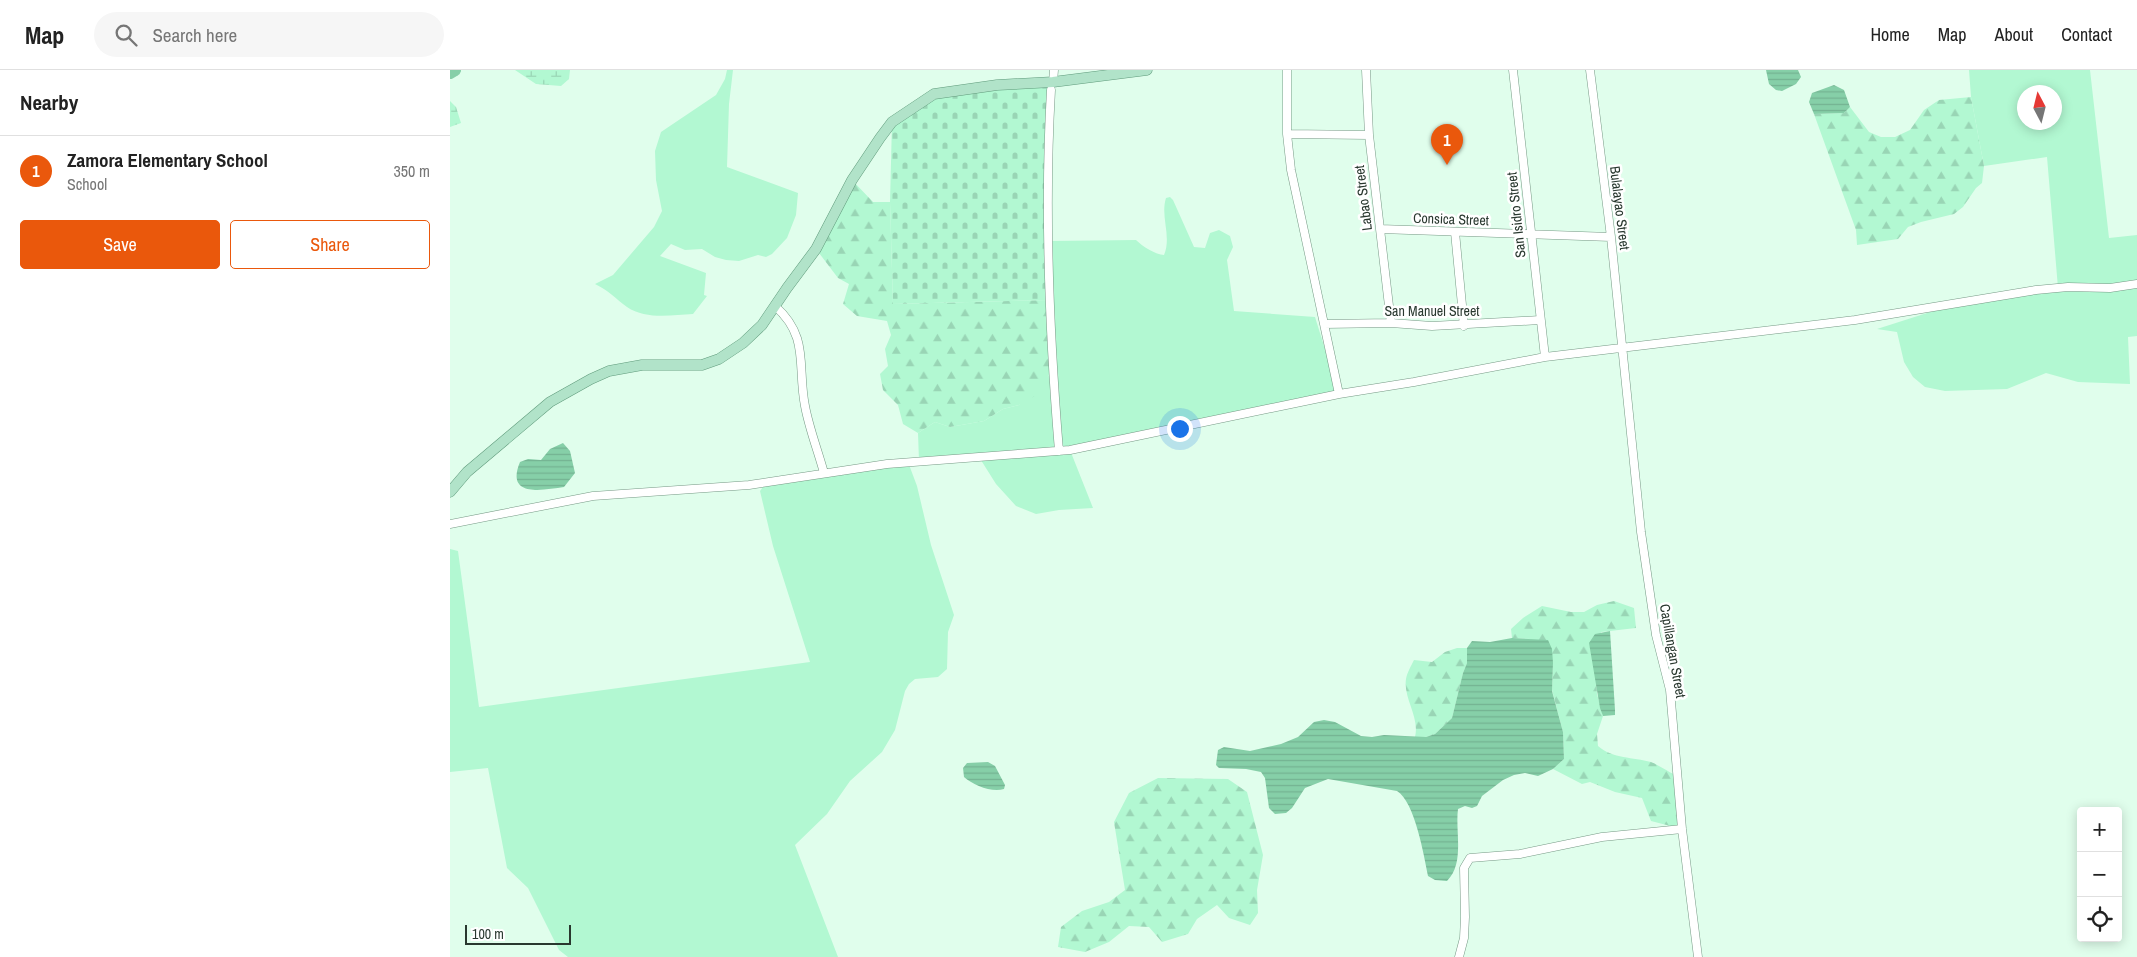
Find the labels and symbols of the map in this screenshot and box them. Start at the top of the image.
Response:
north arrow [2017,85,2062,130]
pin: 1 [1431,124,1463,165]
street label: Labao Street [1350,164,1376,232]
street label: Bulalayao Street [1606,165,1634,251]
street label: San Isidro Street [1503,171,1529,259]
street label: Consica Street [1413,209,1489,229]
street label: San Manuel Street [1384,302,1480,320]
your location [1167,416,1193,442]
street label: Capillangan Street [1656,603,1690,699]
scale bar [465,922,571,945]

